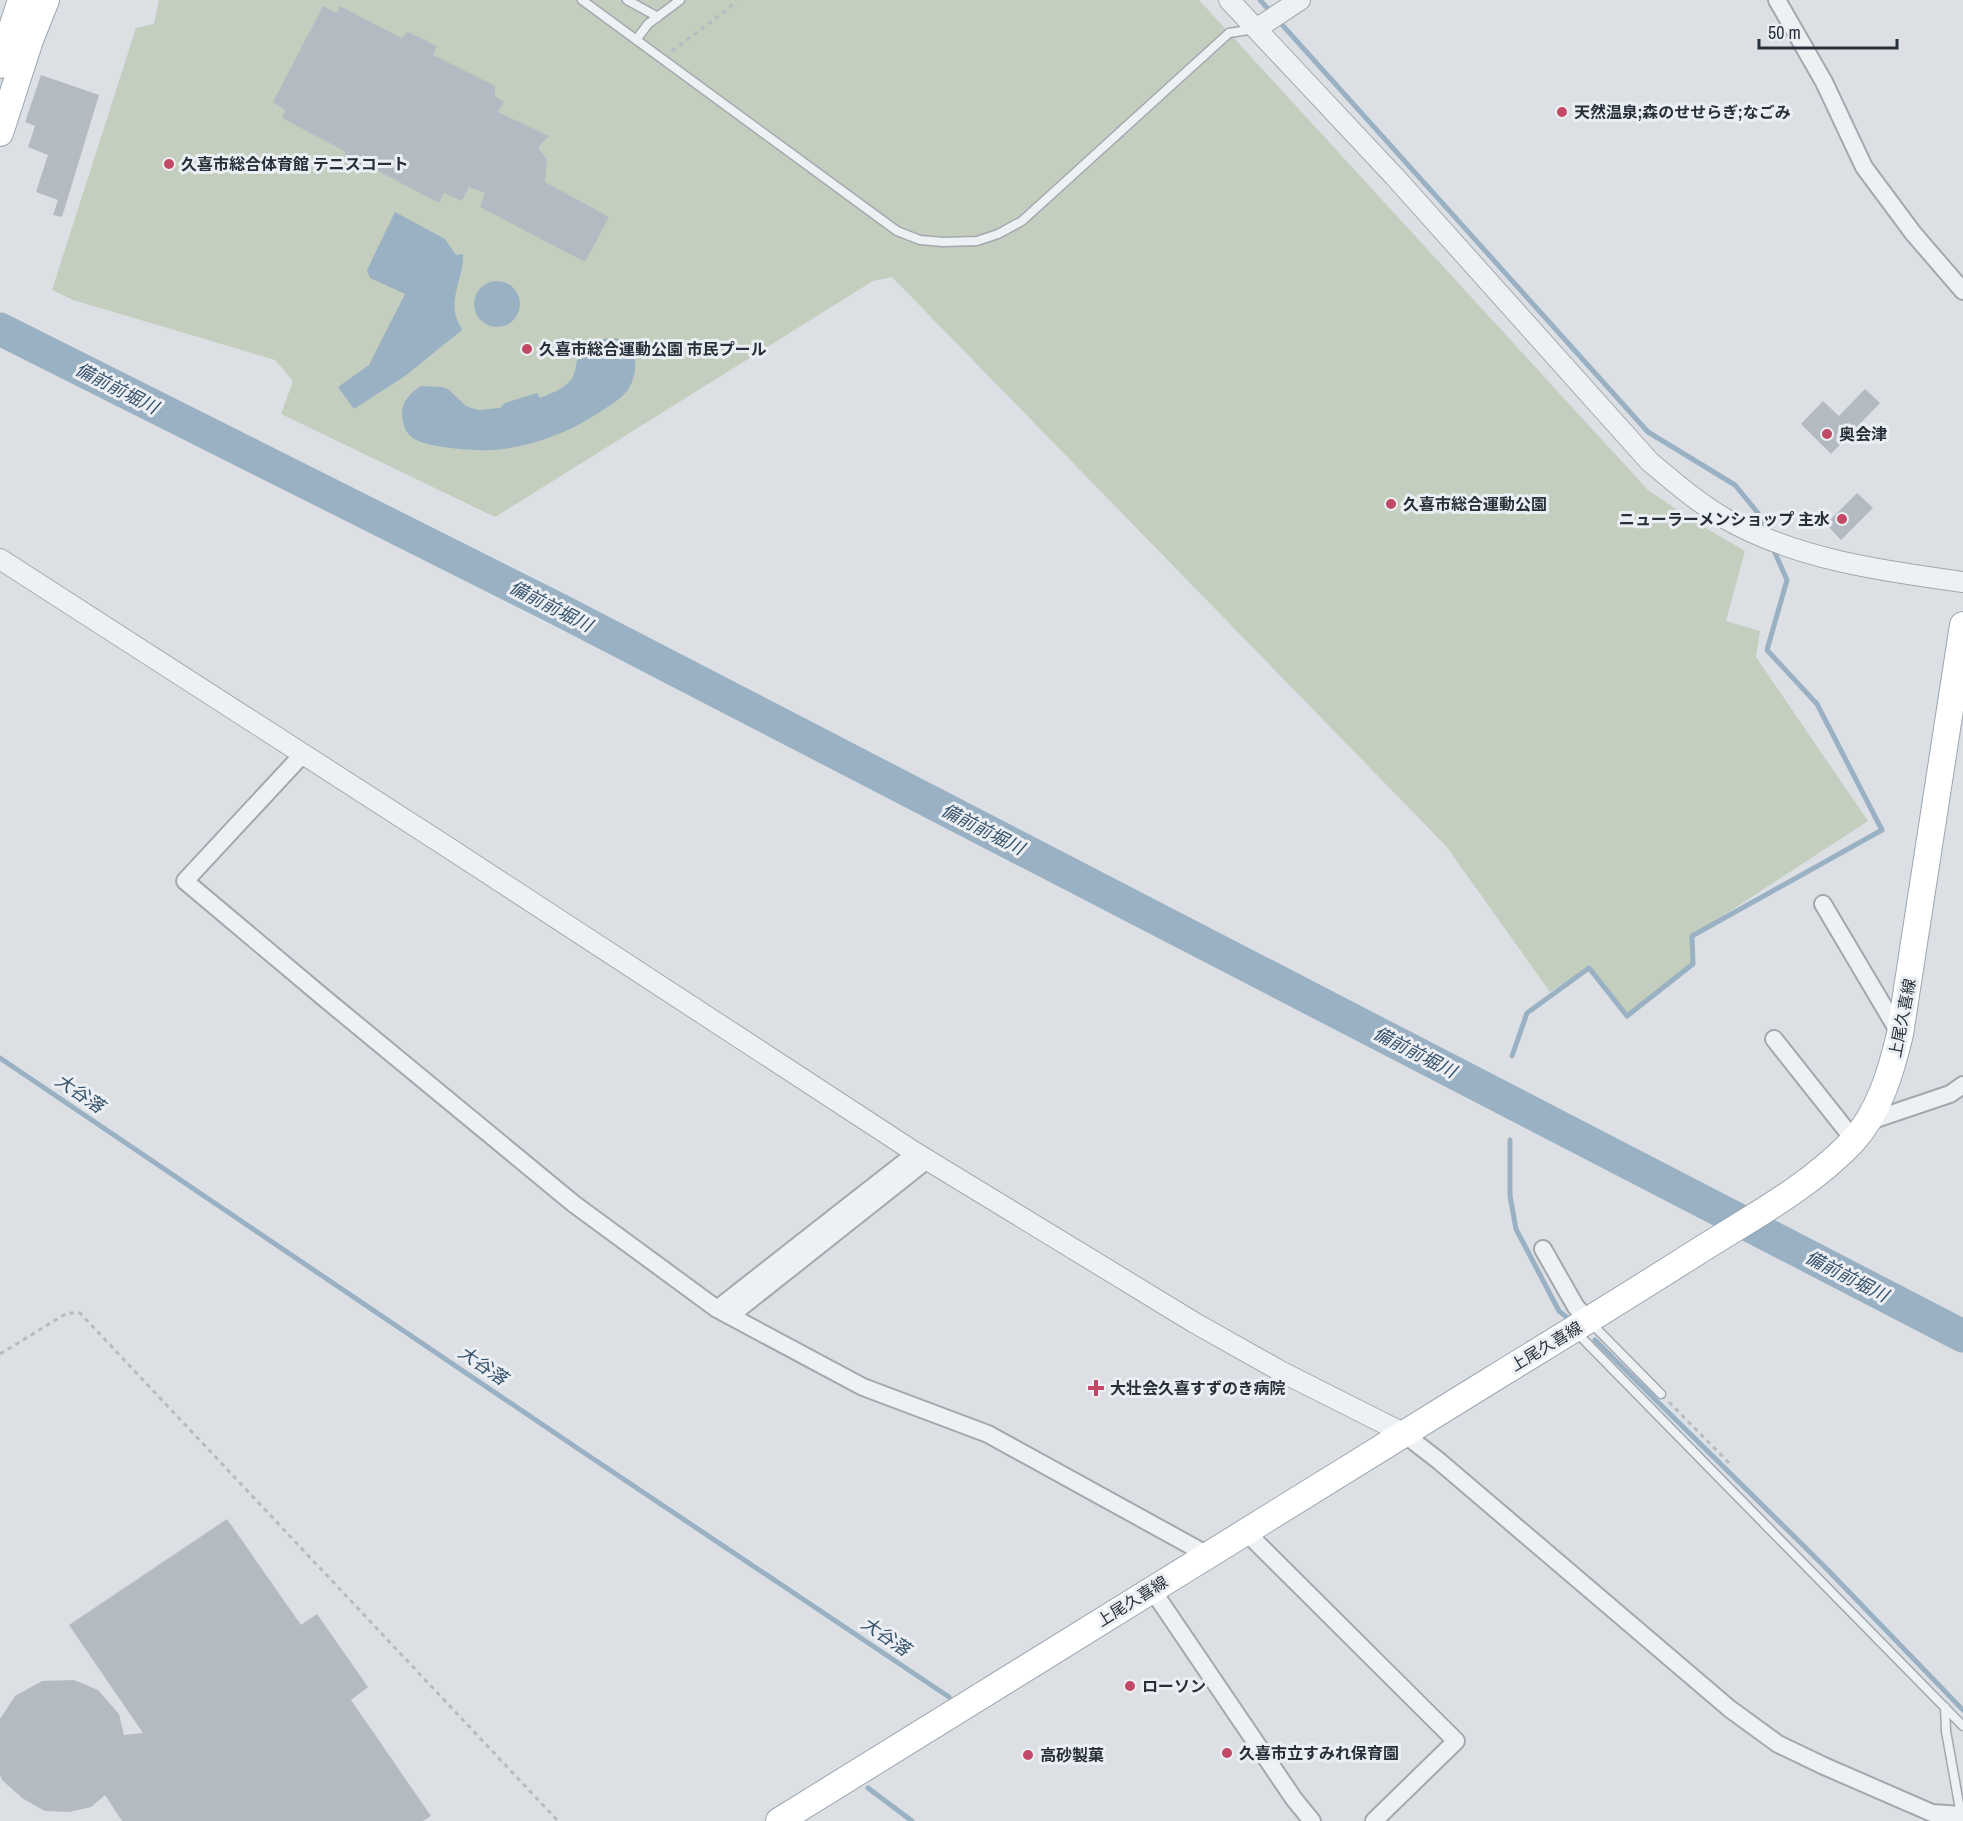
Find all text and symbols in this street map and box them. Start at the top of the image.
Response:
scale bar [1759,12,1897,50]
text: 50 m [1768,20,1801,45]
place label: 天然温泉;森のせせらぎ;なごみ [1574,101,1791,123]
marker: 天然温泉;森のせせらぎ;なごみ [1555,105,1569,119]
place label: 久喜市総合体育館 テニスコート [181,153,409,175]
marker: 久喜市総合体育館 テニスコート [162,157,176,171]
place label: 久喜市総合運動公園 市民プール [539,338,767,360]
marker: 久喜市総合運動公園 市民プール [520,342,534,356]
water label: 備前前堀川 [71,356,165,420]
place label: 奥会津 [1839,423,1887,445]
marker: 奥会津 [1820,427,1834,441]
place label: 久喜市総合運動公園 [1403,493,1547,515]
marker: 久喜市総合運動公園 [1384,497,1398,511]
place label: ニューラーメンショップ 主水 [1619,508,1830,530]
marker: ニューラーメンショップ 主水 [1835,512,1849,526]
water label: 備前前堀川 [505,574,599,638]
water label: 備前前堀川 [937,797,1031,861]
street label: 上尾久喜線 [1884,977,1920,1059]
water label: 備前前堀川 [1369,1020,1463,1084]
water label: 大谷落 [51,1068,112,1120]
water label: 備前前堀川 [1801,1244,1895,1308]
street label: 上尾久喜線 [1506,1316,1586,1376]
water label: 大谷落 [454,1340,515,1392]
place label: 大壮会久喜すずのき病院 [1110,1377,1286,1399]
marker: 大壮会久喜すずのき病院 [1087,1379,1105,1397]
street label: 上尾久喜線 [1092,1570,1172,1632]
water label: 大谷落 [857,1611,918,1663]
place label: ローソン [1142,1675,1206,1697]
marker: ローソン [1123,1679,1137,1693]
place label: 久喜市立すみれ保育園 [1239,1742,1399,1764]
place label: 高砂製菓 [1040,1744,1104,1766]
marker: 久喜市立すみれ保育園 [1220,1746,1234,1760]
marker: 高砂製菓 [1021,1748,1035,1762]

